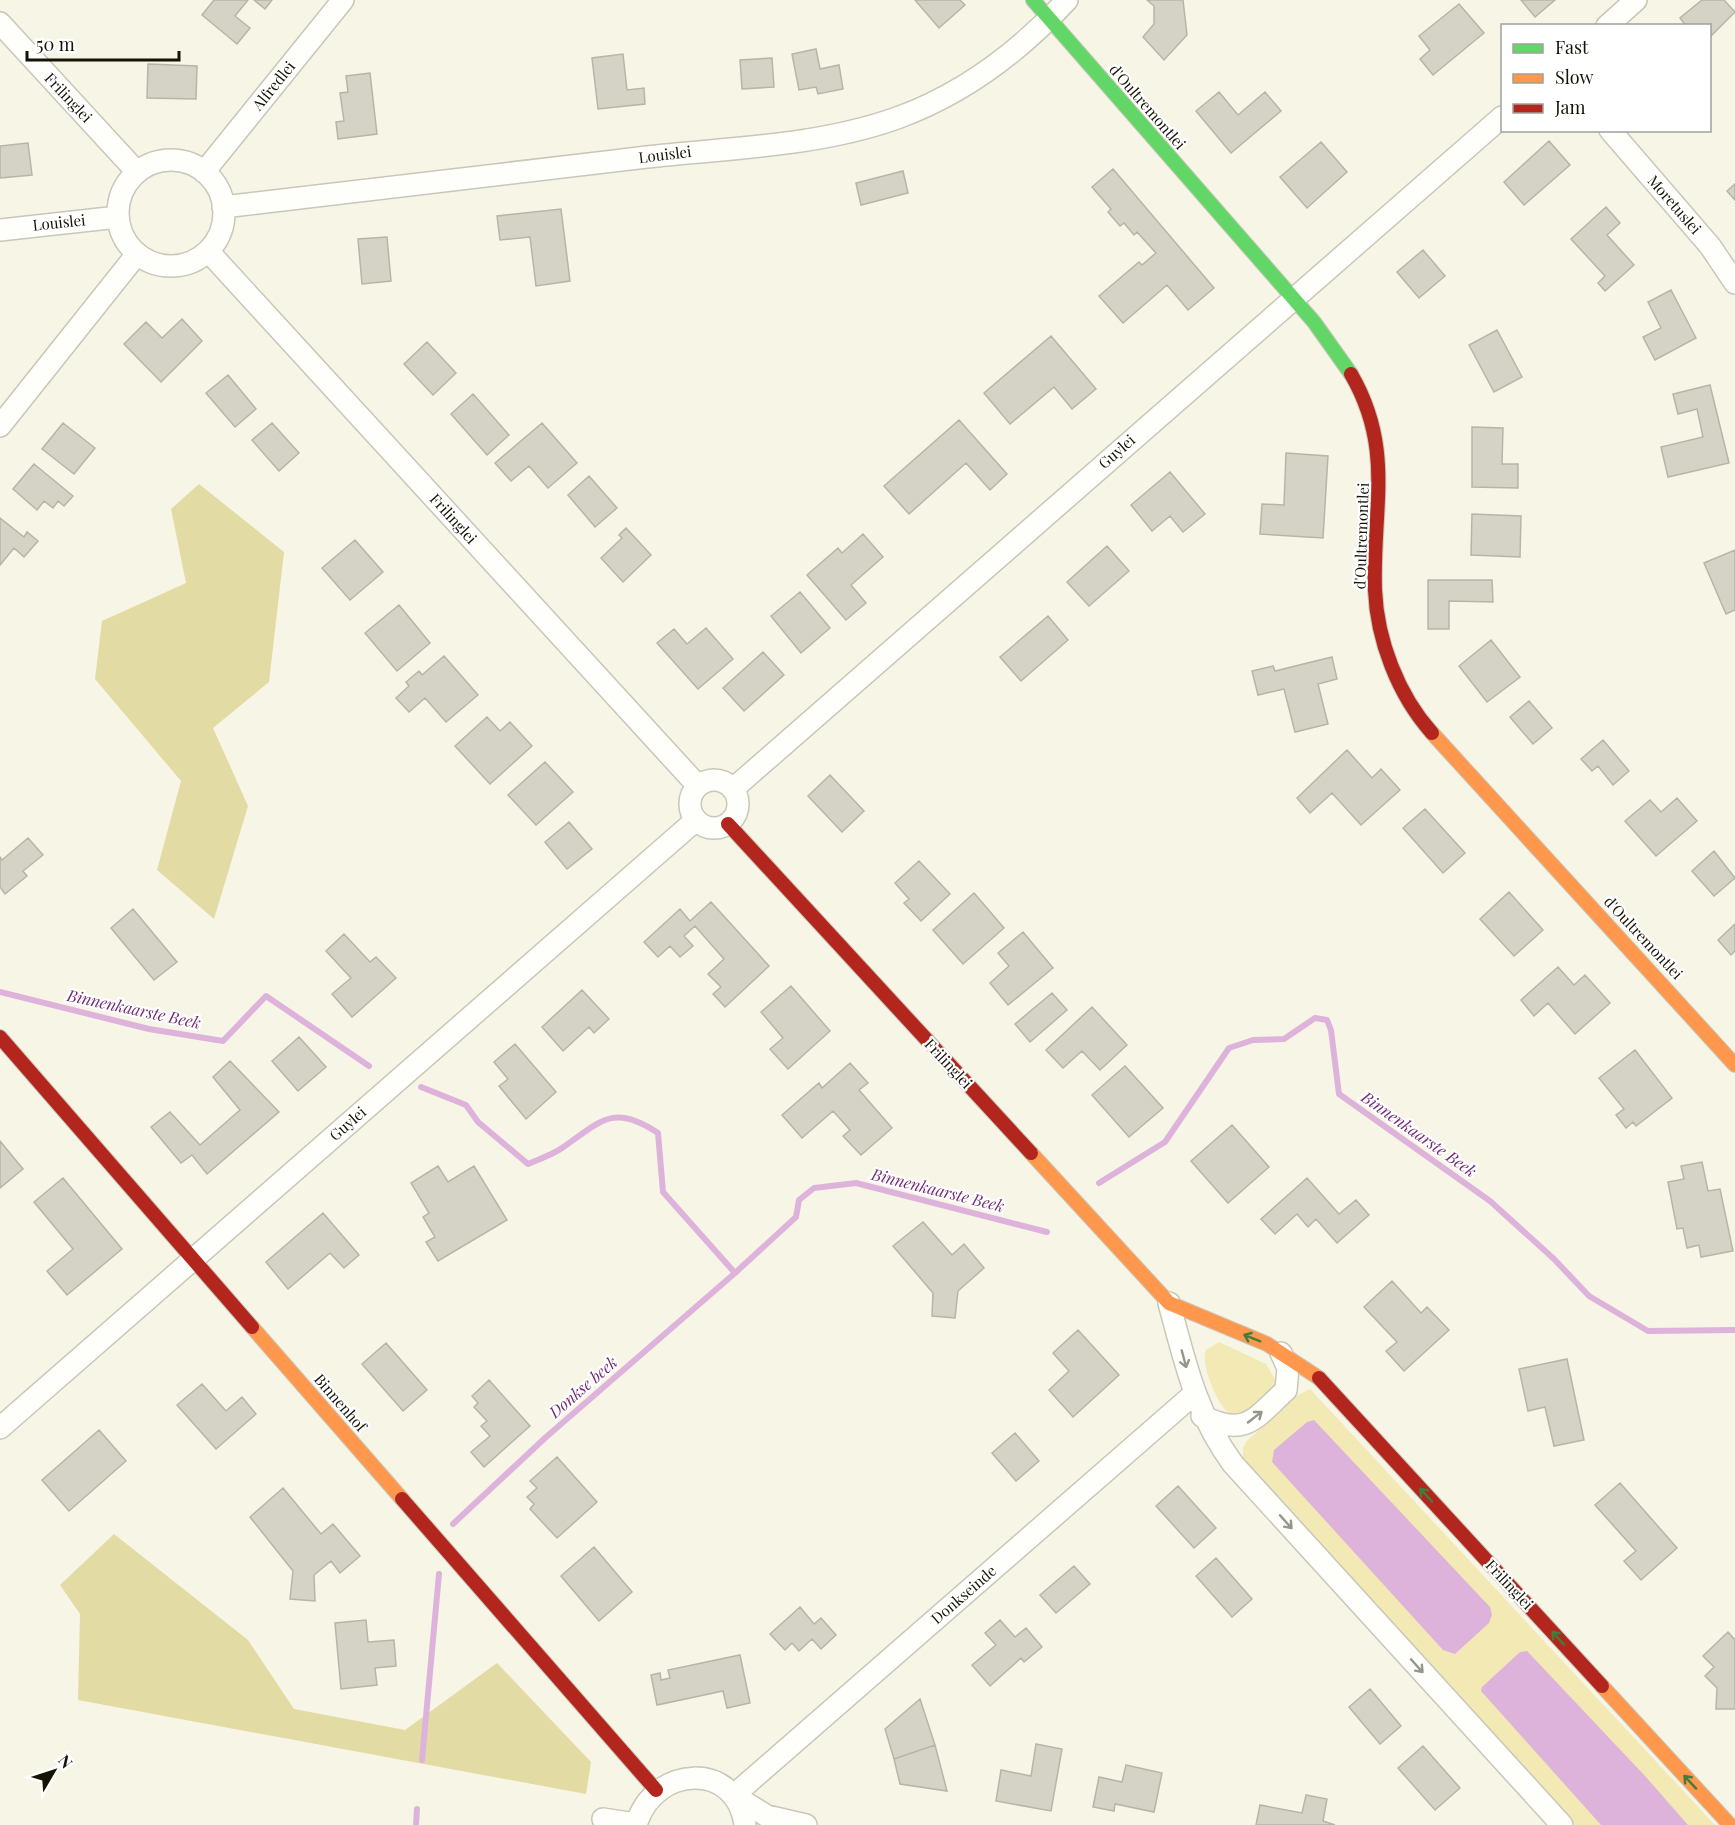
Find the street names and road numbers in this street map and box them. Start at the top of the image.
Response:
street label: Alfredlei [247,56,299,115]
street label: d'Oultremontlei [1105,59,1191,154]
street label: Frilinglei [41,68,97,127]
street label: Louislei [637,141,693,167]
street label: Moretuslei [1644,171,1706,238]
street label: Louislei [32,209,87,235]
street label: Guylei [1094,429,1139,473]
street label: d'Oultremontlei [1349,482,1373,590]
street label: Frilinglei [426,489,482,548]
street label: d'Oultremontlei [1600,891,1688,984]
street label: Frilinglei [921,1034,977,1093]
street label: Guylei [325,1101,370,1145]
street label: Binnenhof [310,1369,372,1436]
street label: Frilinglei [1482,1555,1538,1614]
street label: Donkseinde [927,1560,1000,1628]

